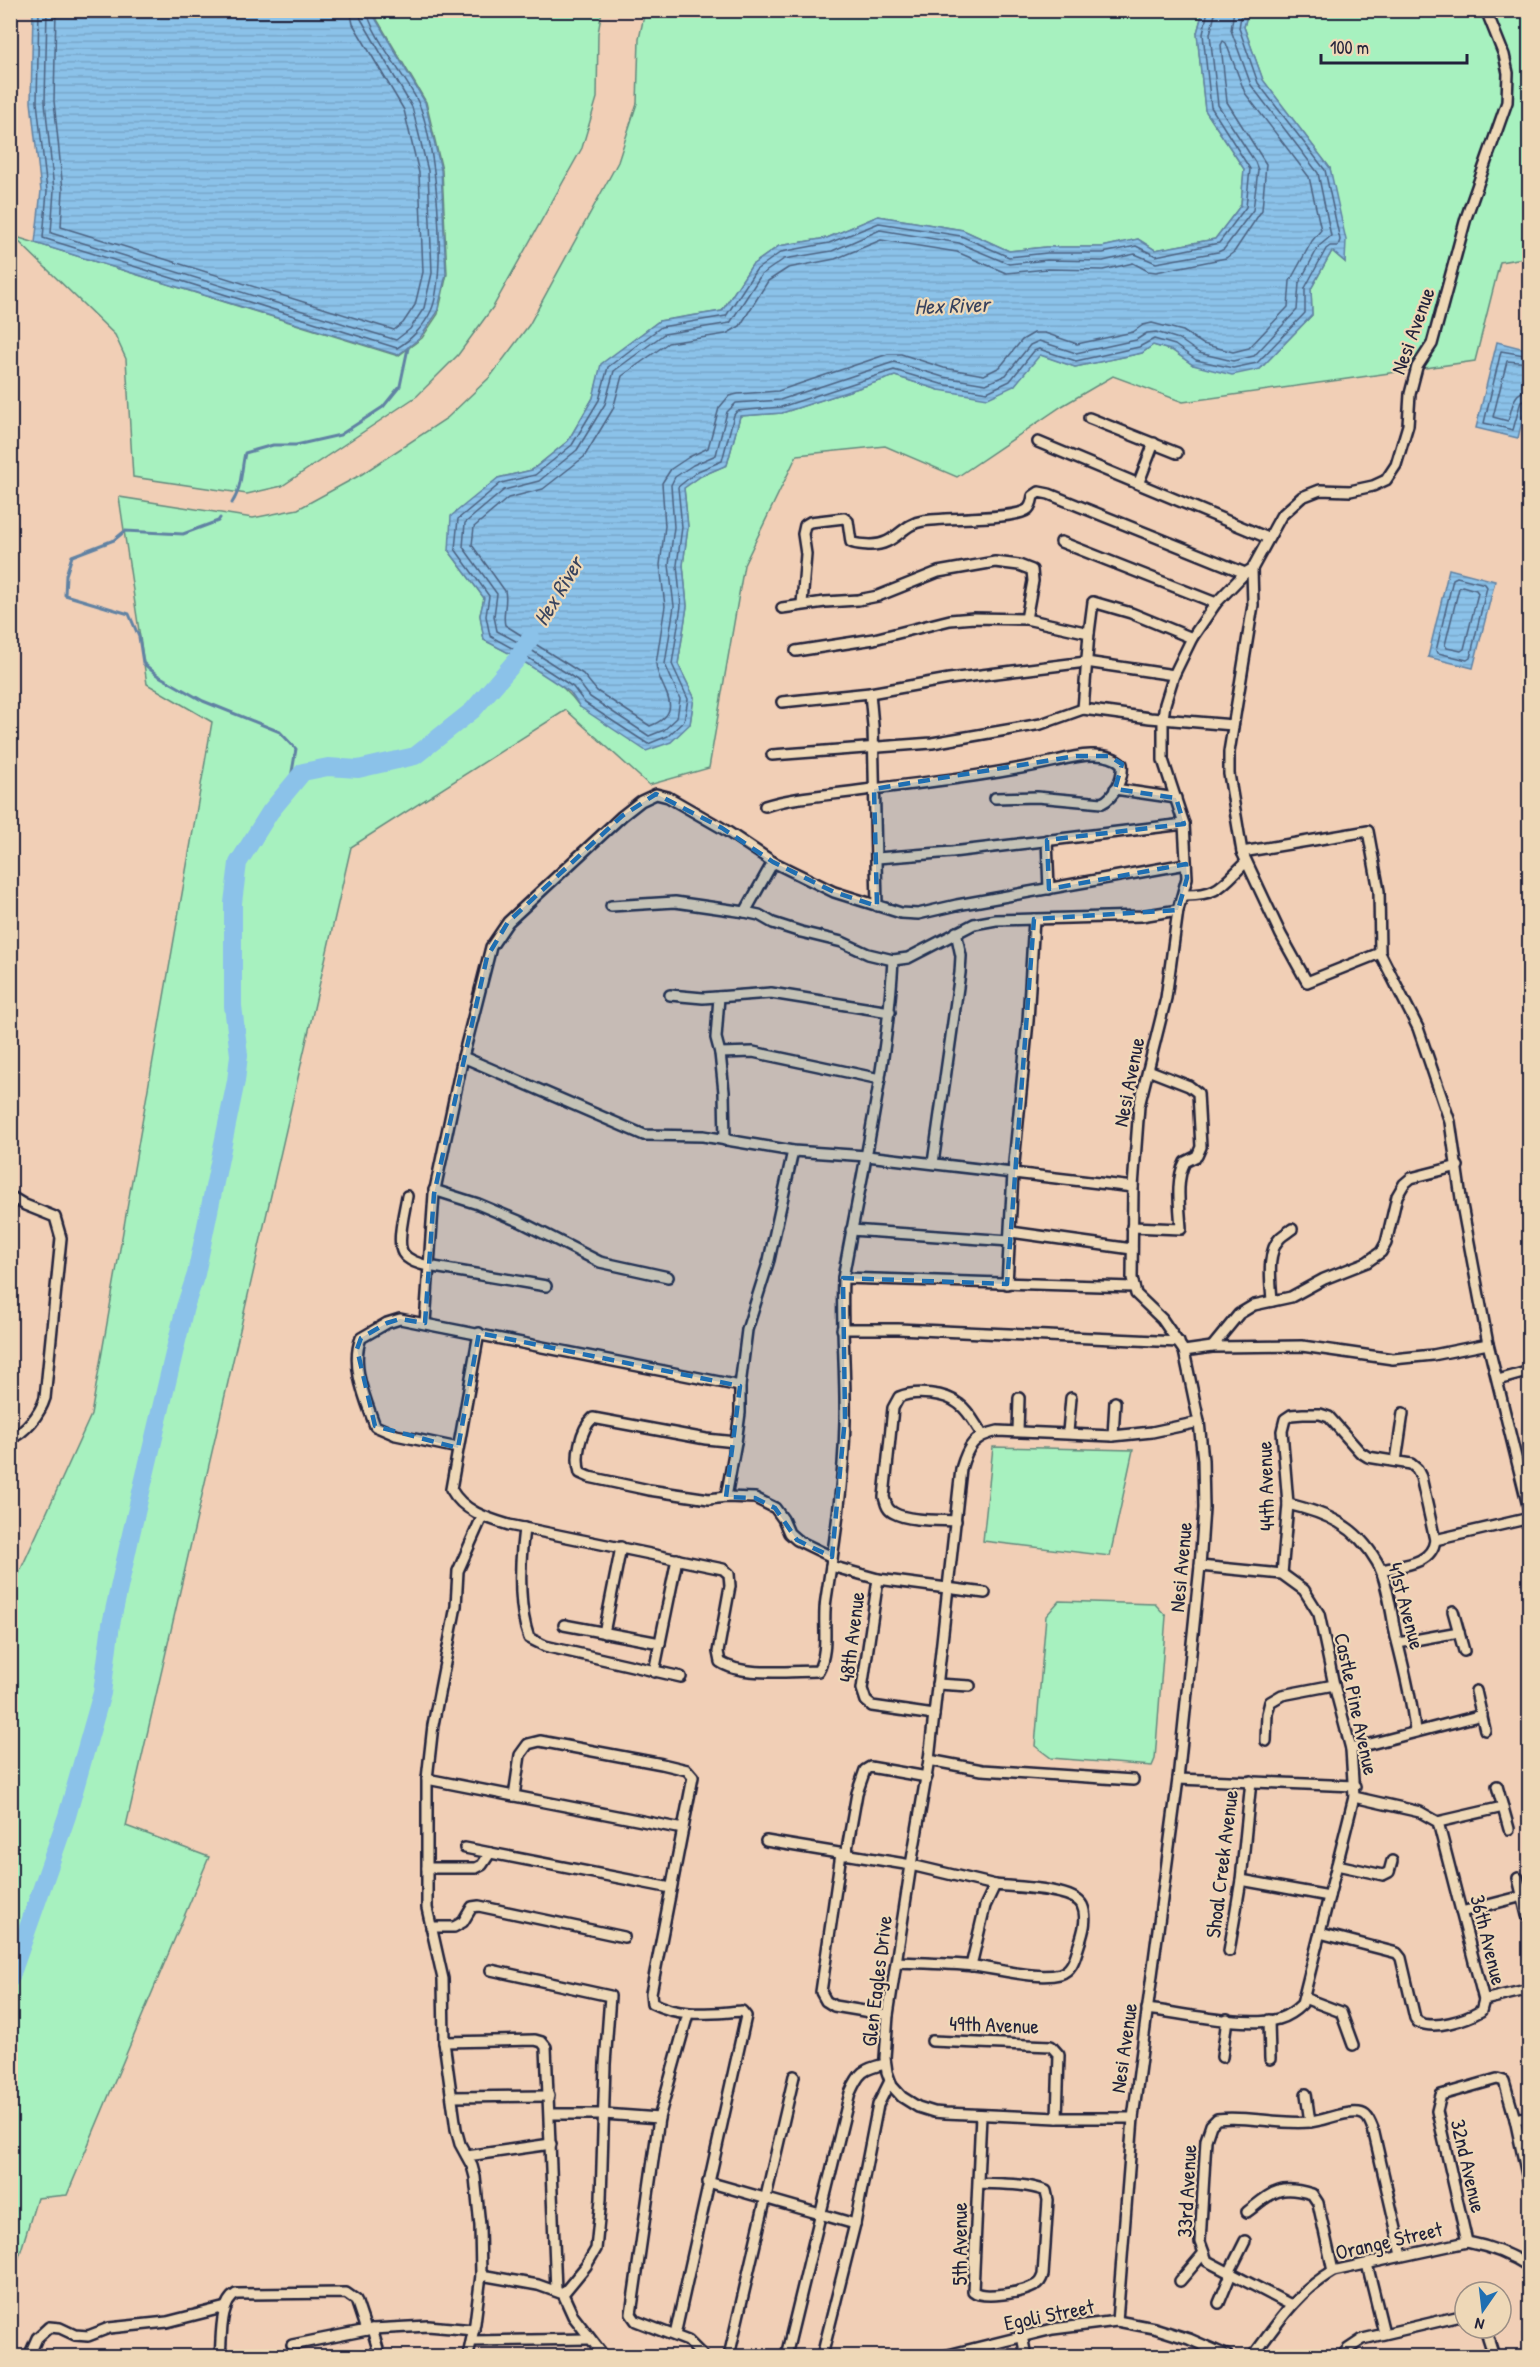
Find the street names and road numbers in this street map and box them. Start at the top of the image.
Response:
street label: Nesi Avenue [1383,283,1442,378]
street label: Nesi Avenue [1106,1035,1151,1129]
street label: 44th Avenue [1249,1441,1282,1531]
street label: Nesi Avenue [1162,1521,1199,1613]
street label: 41st Avenue [1381,1559,1432,1653]
street label: 48th Avenue [832,1590,871,1684]
street label: Castle Pine Avenue [1327,1630,1386,1778]
street label: Shoal Creek Avenue [1198,1788,1245,1939]
street label: 36th Avenue [1463,1892,1514,1988]
street label: Glen Eagles Drive [854,1914,899,2048]
street label: Nesi Avenue [1103,2001,1144,2095]
street label: 49th Avenue [949,2008,1039,2041]
street label: 32nd Avenue [1444,2116,1493,2215]
street label: 33rd Avenue [1170,2144,1203,2238]
street label: 5th Avenue [945,2202,974,2286]
street label: Orange Street [1333,2214,1446,2267]
street label: Egoli Street [1001,2291,1097,2337]

